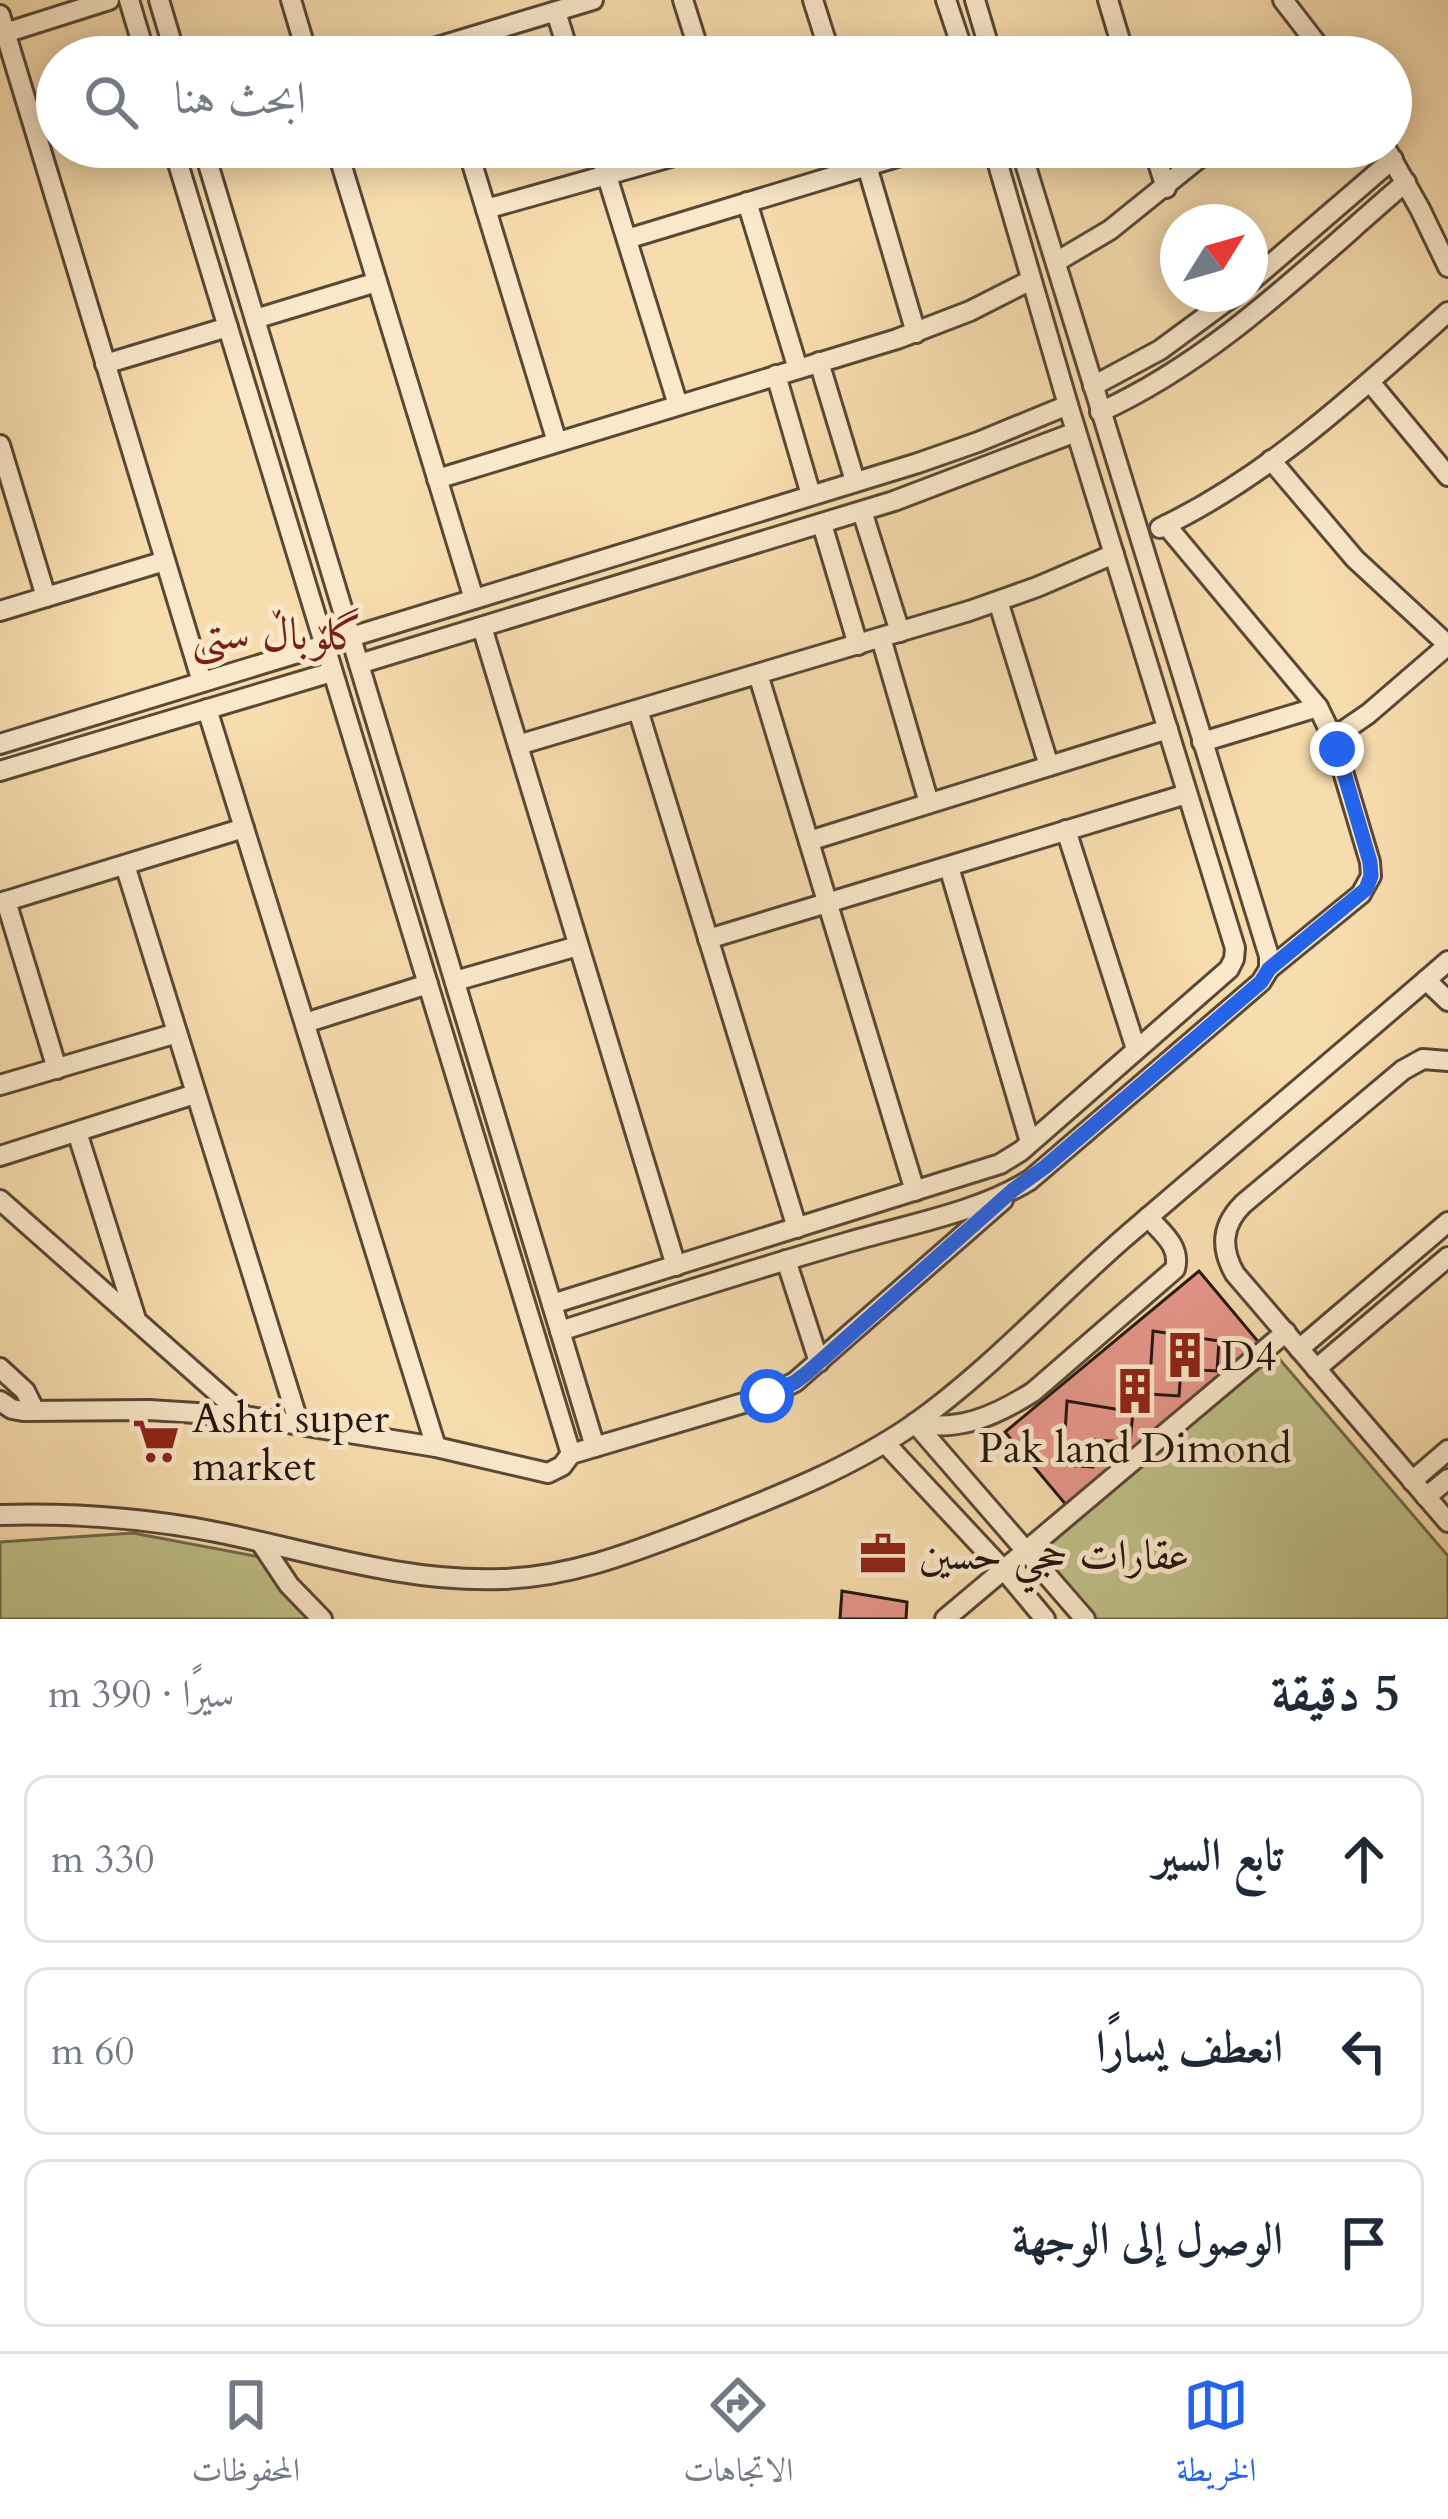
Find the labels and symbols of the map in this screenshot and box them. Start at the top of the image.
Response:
north arrow [1160,204,1268,312]
district label: گلۆباڵ ستی [192,604,362,666]
route end [1310,722,1364,776]
place label: D4 [1221,1328,1277,1385]
building icon: D4 [1160,1330,1210,1380]
building icon: Pak land Dimond [1110,1366,1160,1416]
route start [740,1369,794,1423]
place label: Ashti super market [192,1390,390,1495]
supermarket icon: Ashti super market [131,1416,181,1466]
place label: Pak land Dimond [978,1420,1292,1477]
place label: عقارات حجي حسين [919,1527,1189,1594]
office icon: عقارات حجي حسين [858,1529,908,1579]

